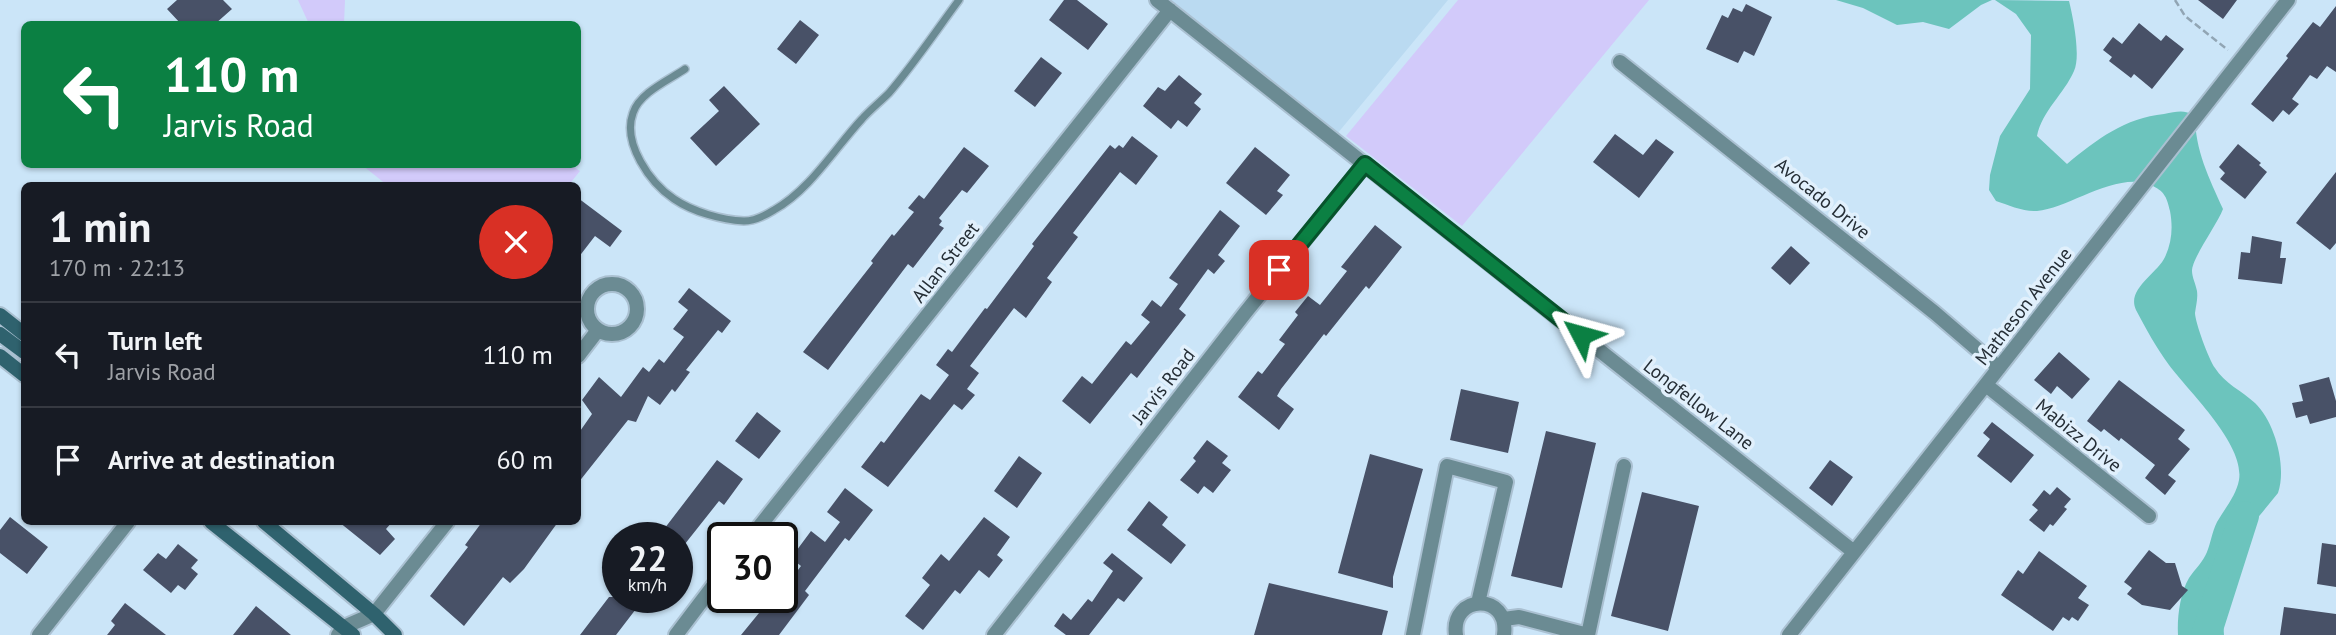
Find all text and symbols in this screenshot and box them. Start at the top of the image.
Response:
text: 110 m [164,42,299,106]
icon: left [49,49,140,140]
text: Jarvis Road [164,104,314,146]
street label: Avocado Drive [1771,152,1875,244]
text: 1 min [49,199,151,254]
button: close [479,205,553,279]
street label: Allan Street [906,216,984,307]
pin [1249,240,1309,300]
street label: Matheson Avenue [1969,242,2077,370]
icon: arrive [1260,251,1298,289]
text: 170 m · 22:13 [49,253,185,282]
position arrow [1544,298,1618,372]
text: Turn left [108,324,202,357]
icon: left [49,336,87,374]
text: 110 m [482,338,553,371]
street label: Jarvis Road [1126,344,1200,429]
street label: Longfellow Lane [1639,353,1759,455]
text: Jarvis Road [108,357,216,386]
street label: Mabizz Drive [2031,393,2127,477]
icon: arrive [49,441,87,479]
text: Arrive at destination [108,443,335,476]
text: 60 m [497,443,553,476]
speed limit sign: 30 [707,522,798,613]
text: 22 [628,535,667,581]
text: km/h [628,573,667,596]

